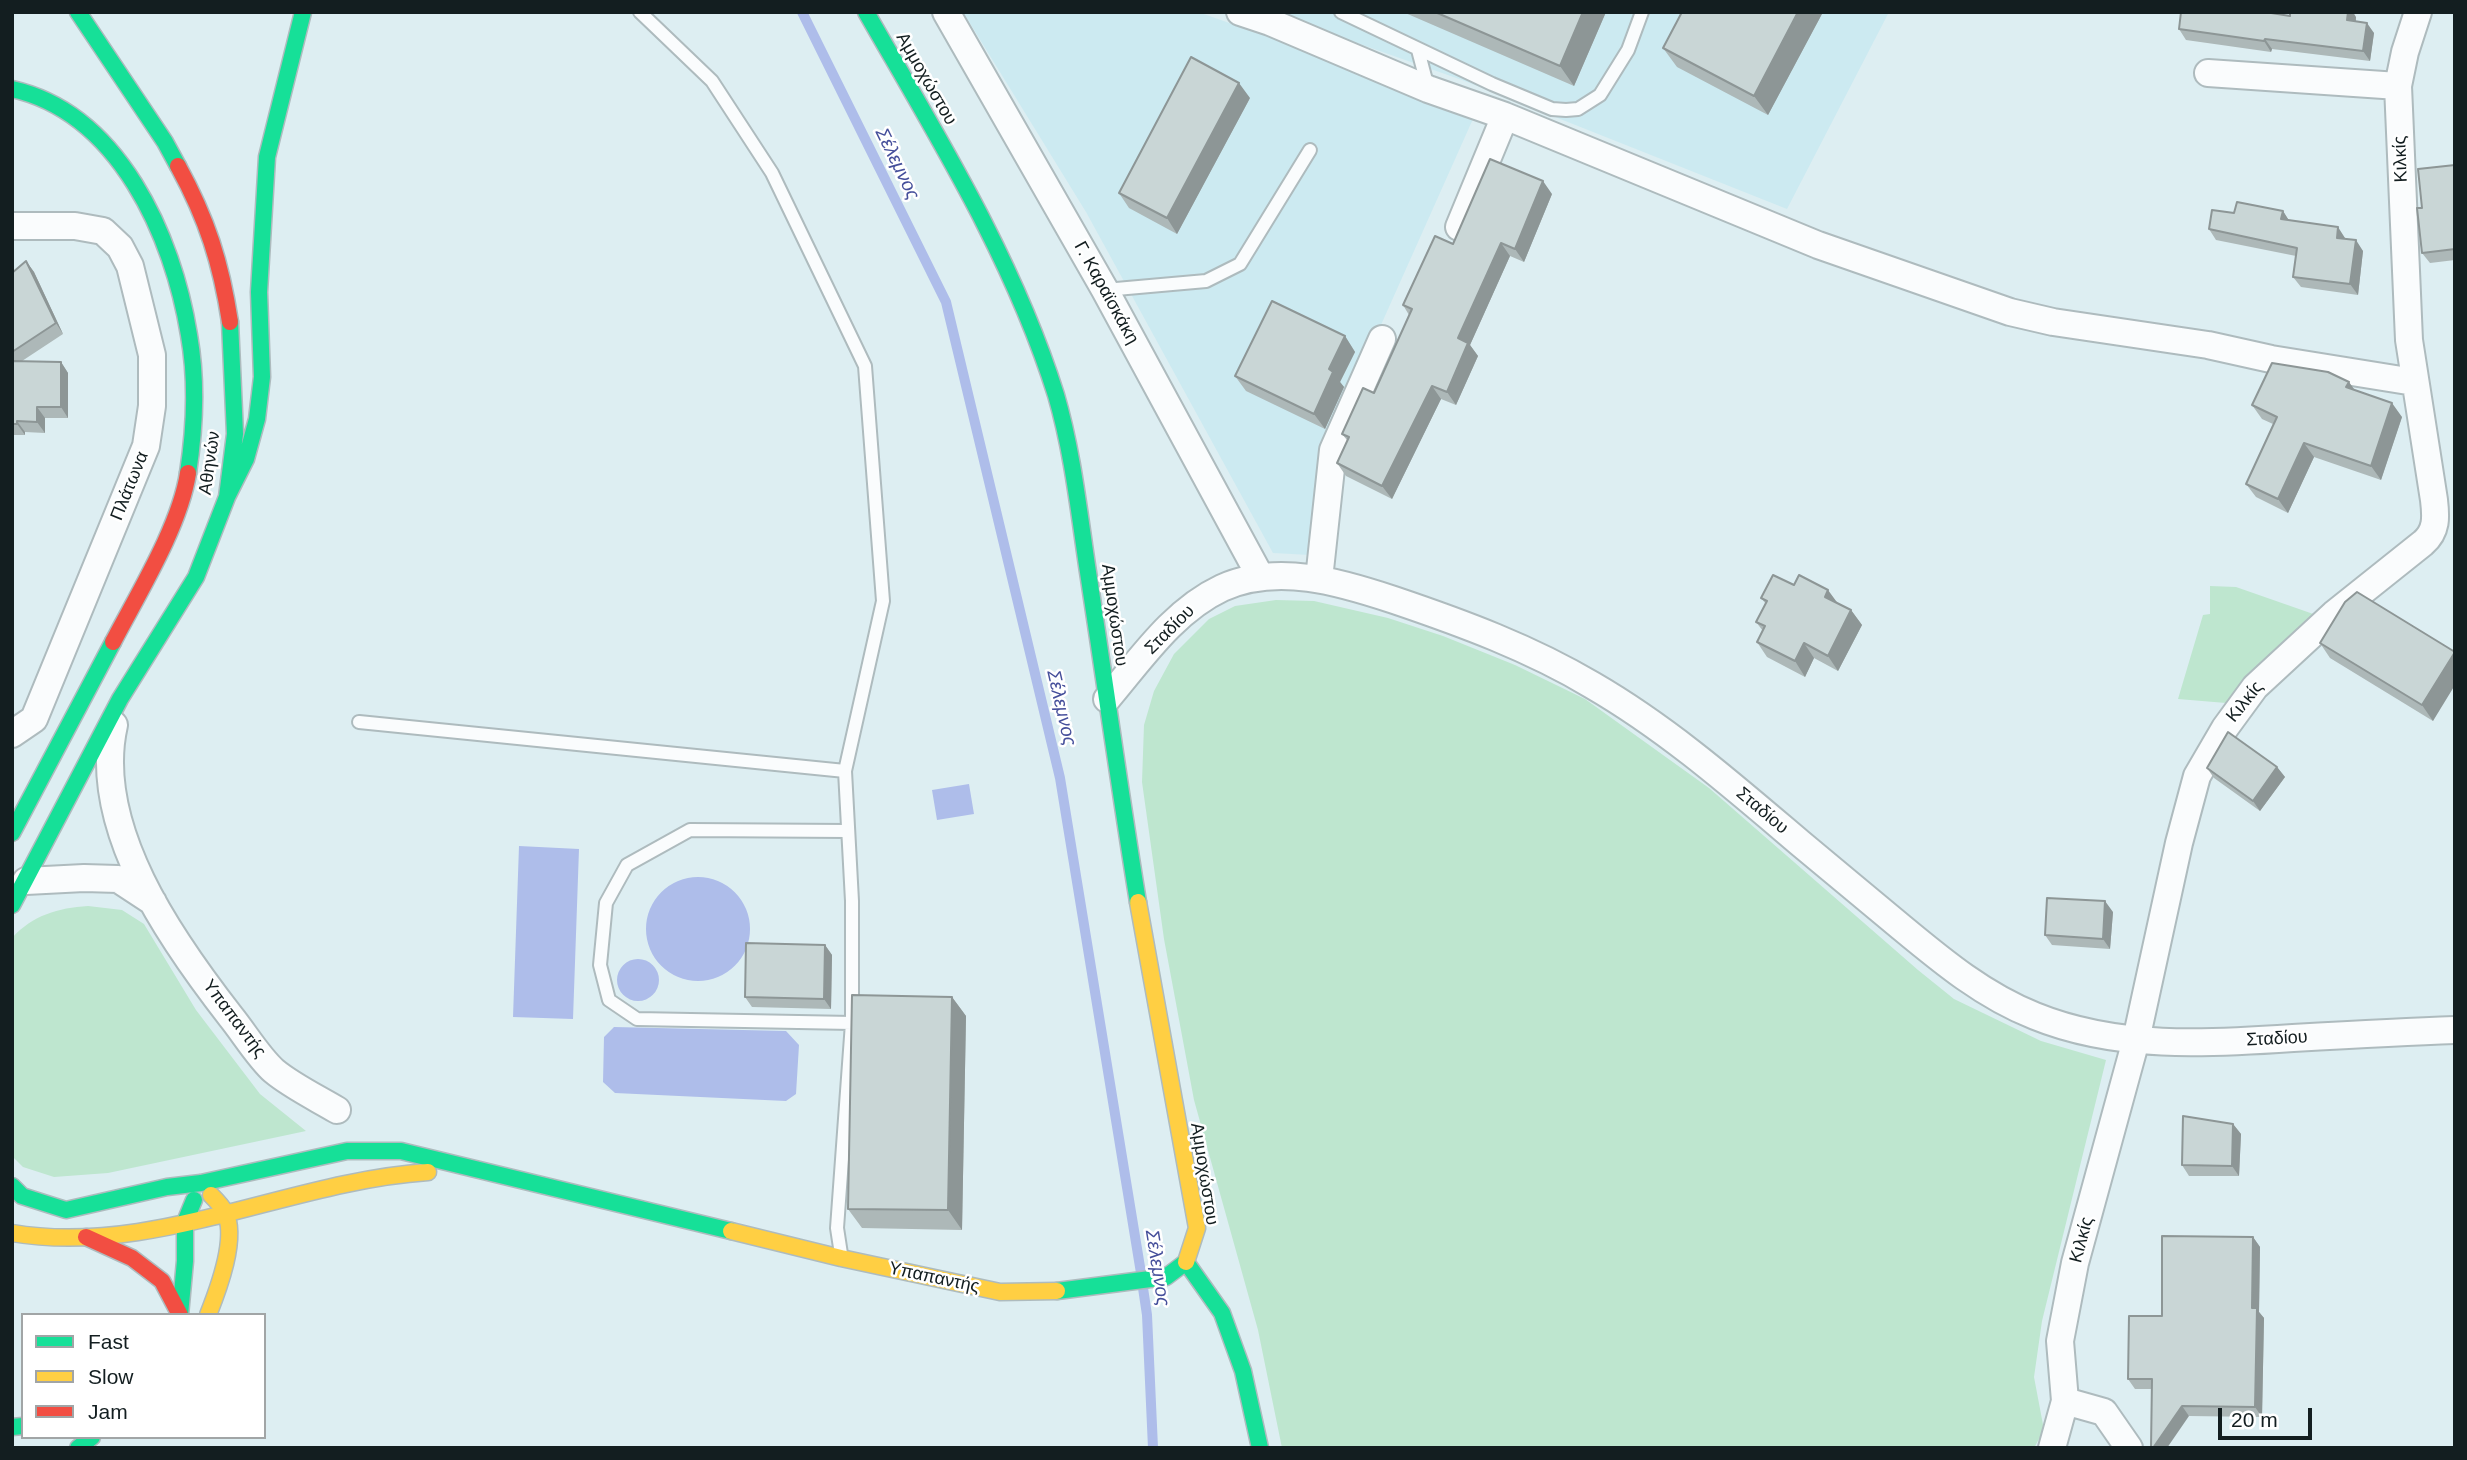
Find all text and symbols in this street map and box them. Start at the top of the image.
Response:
street label: Αμμοχώστου [891,29,961,129]
water label: Σέλεμνος [870,124,924,204]
street label: Κιλκίς [2389,135,2413,183]
street label: Γ. Καραϊσκάκη [1069,238,1143,348]
street label: Αθηνών [195,430,225,496]
street label: Πλάτωνα [106,448,154,524]
street label: Αμμοχώστου [1096,562,1132,668]
street label: Σταδίου [1141,601,1199,659]
water label: Σέλεμνος [1041,668,1081,748]
street label: Κιλκίς [2222,677,2268,727]
street label: Σταδίου [1732,783,1792,839]
street label: Υπαπαντής [198,976,270,1062]
street label: Σταδίου [2246,1027,2308,1051]
street label: Αμμοχώστου [1185,1121,1223,1227]
street label: Κιλκίς [2066,1215,2098,1265]
water label: Σέλεμνος [1140,1228,1174,1308]
street label: Υπαπαντής [887,1258,981,1298]
legend [21,1313,266,1439]
text: Fast [88,1330,129,1353]
text: Slow [88,1365,134,1388]
scale bar [2222,1394,2316,1438]
text: Jam [88,1400,128,1423]
text: 20 m [2231,1408,2278,1431]

